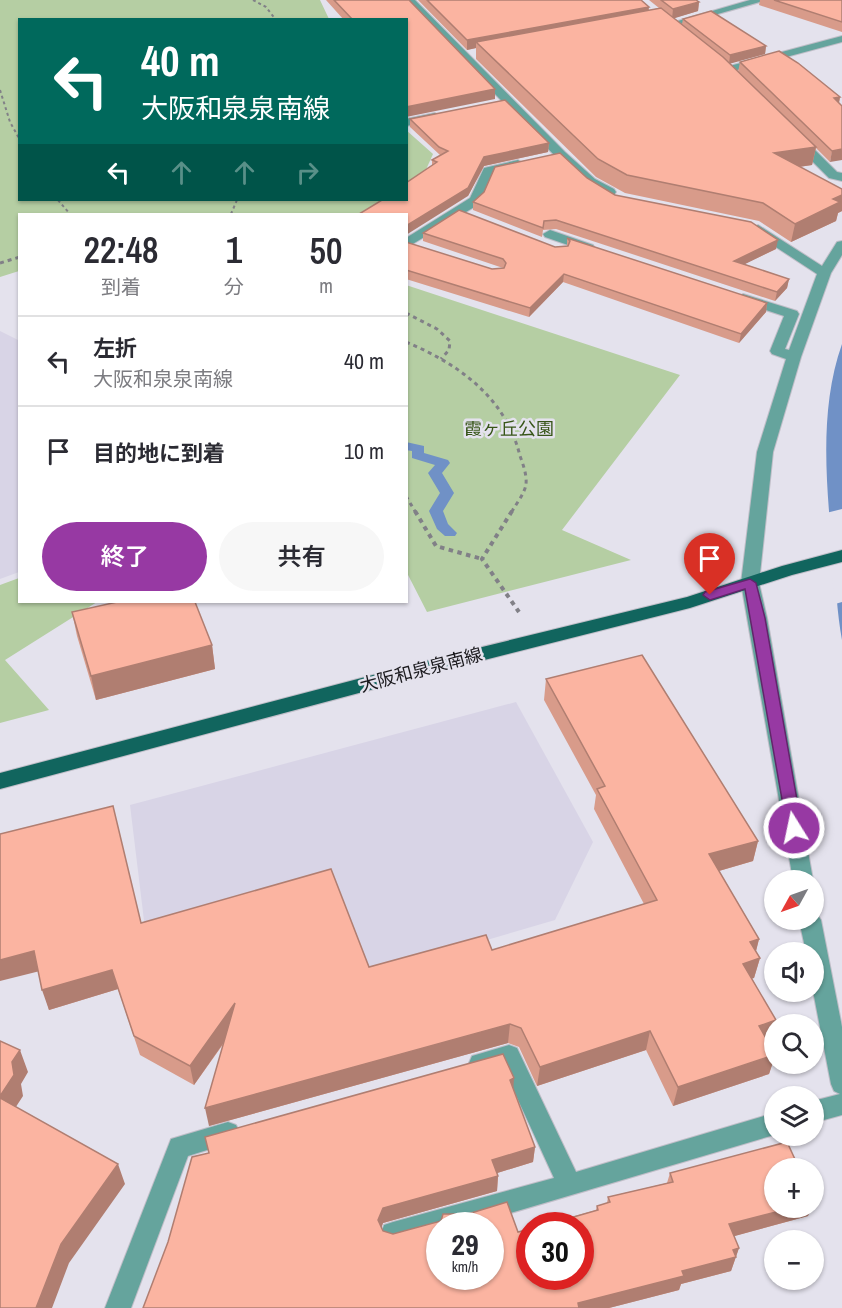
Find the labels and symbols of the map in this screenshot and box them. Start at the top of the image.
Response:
park label: 霞ヶ丘公園 [464,416,554,441]
pin [684,533,735,595]
street label: 大阪和泉泉南線 [357,641,485,698]
position arrow [762,796,826,860]
north arrow [764,870,824,930]
speed limit sign: 30 [516,1212,594,1290]

